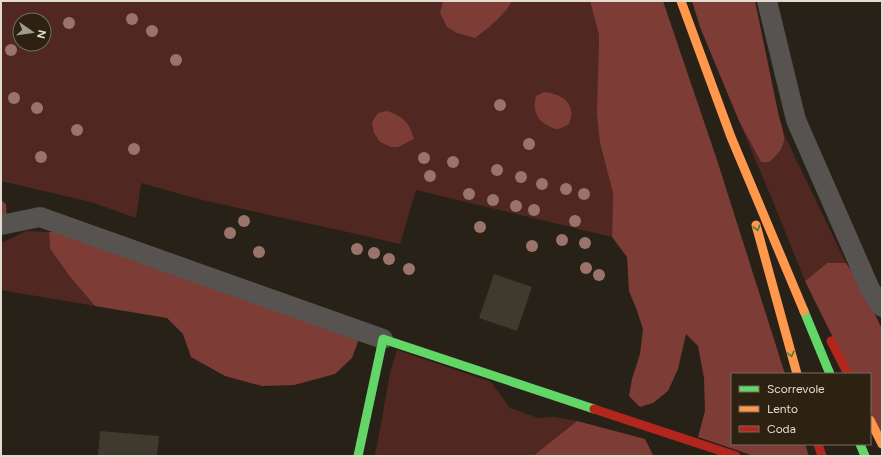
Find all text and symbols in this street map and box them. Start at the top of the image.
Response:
north arrow [12,12,52,52]
text: N [34,29,49,40]
one-way arrow [752,225,760,231]
one-way arrow [786,350,795,357]
legend [731,373,871,445]
text: Scorrevole [767,382,825,396]
text: Lento [767,402,798,416]
text: Coda [767,422,796,436]

